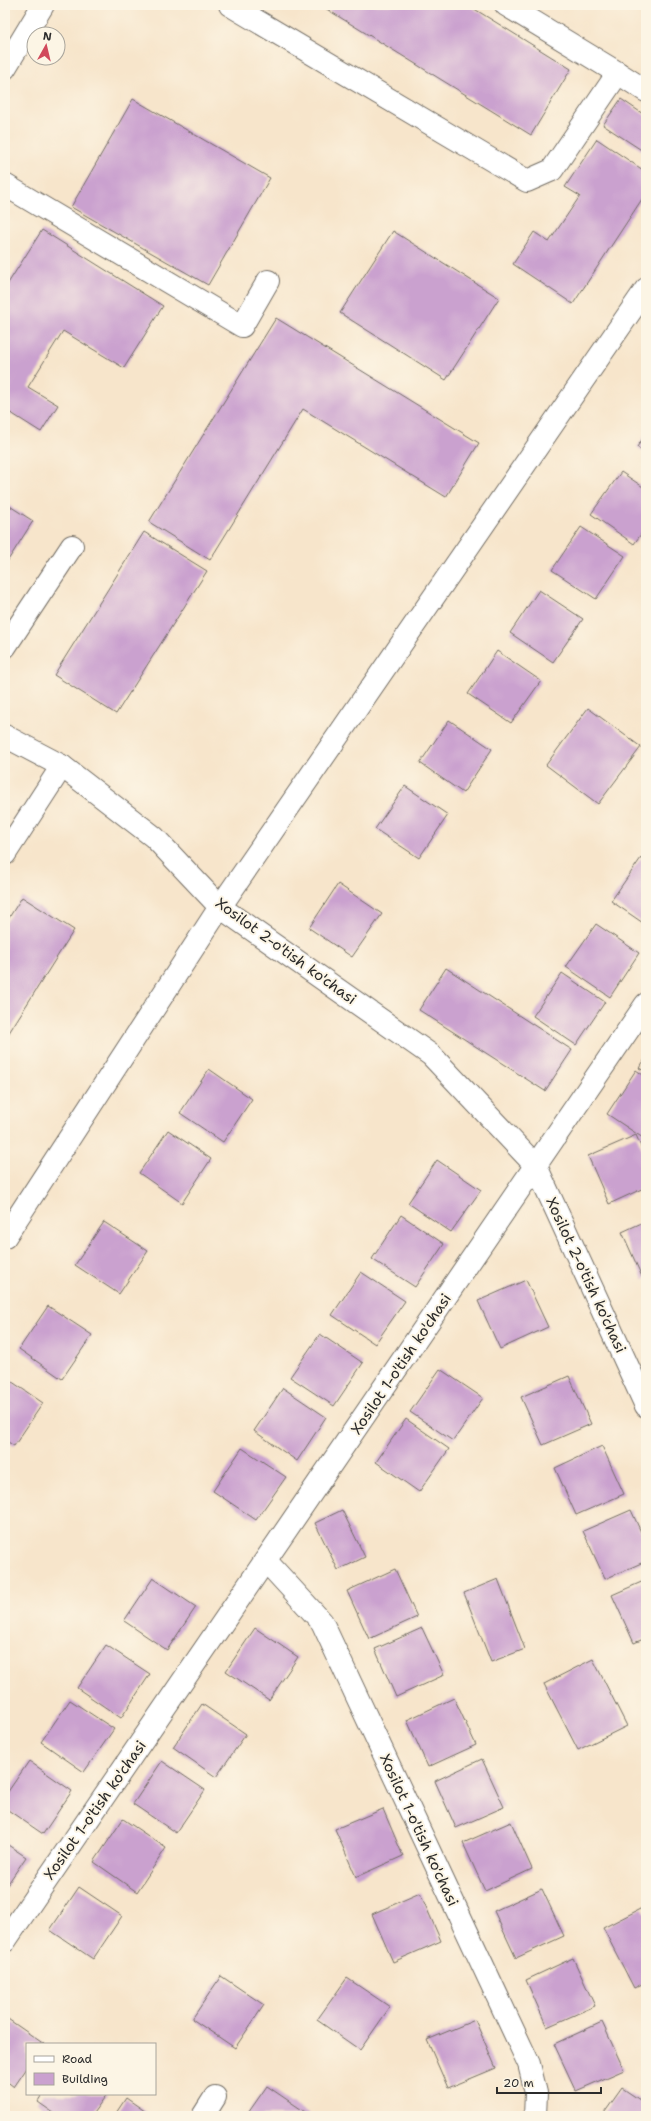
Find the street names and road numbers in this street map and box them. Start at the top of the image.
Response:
street label: Xosilot 2-o'tish ko'chasi [212,893,360,1009]
street label: Xosilot 2-o'tish ko'chasi [541,1194,631,1356]
street label: Xosilot 1-o'tish ko'chasi [346,1290,456,1438]
street label: Xosilot 1-o'tish ko'chasi [39,1736,151,1884]
street label: Xosilot 1-o'tish ko'chasi [375,1751,463,1909]

